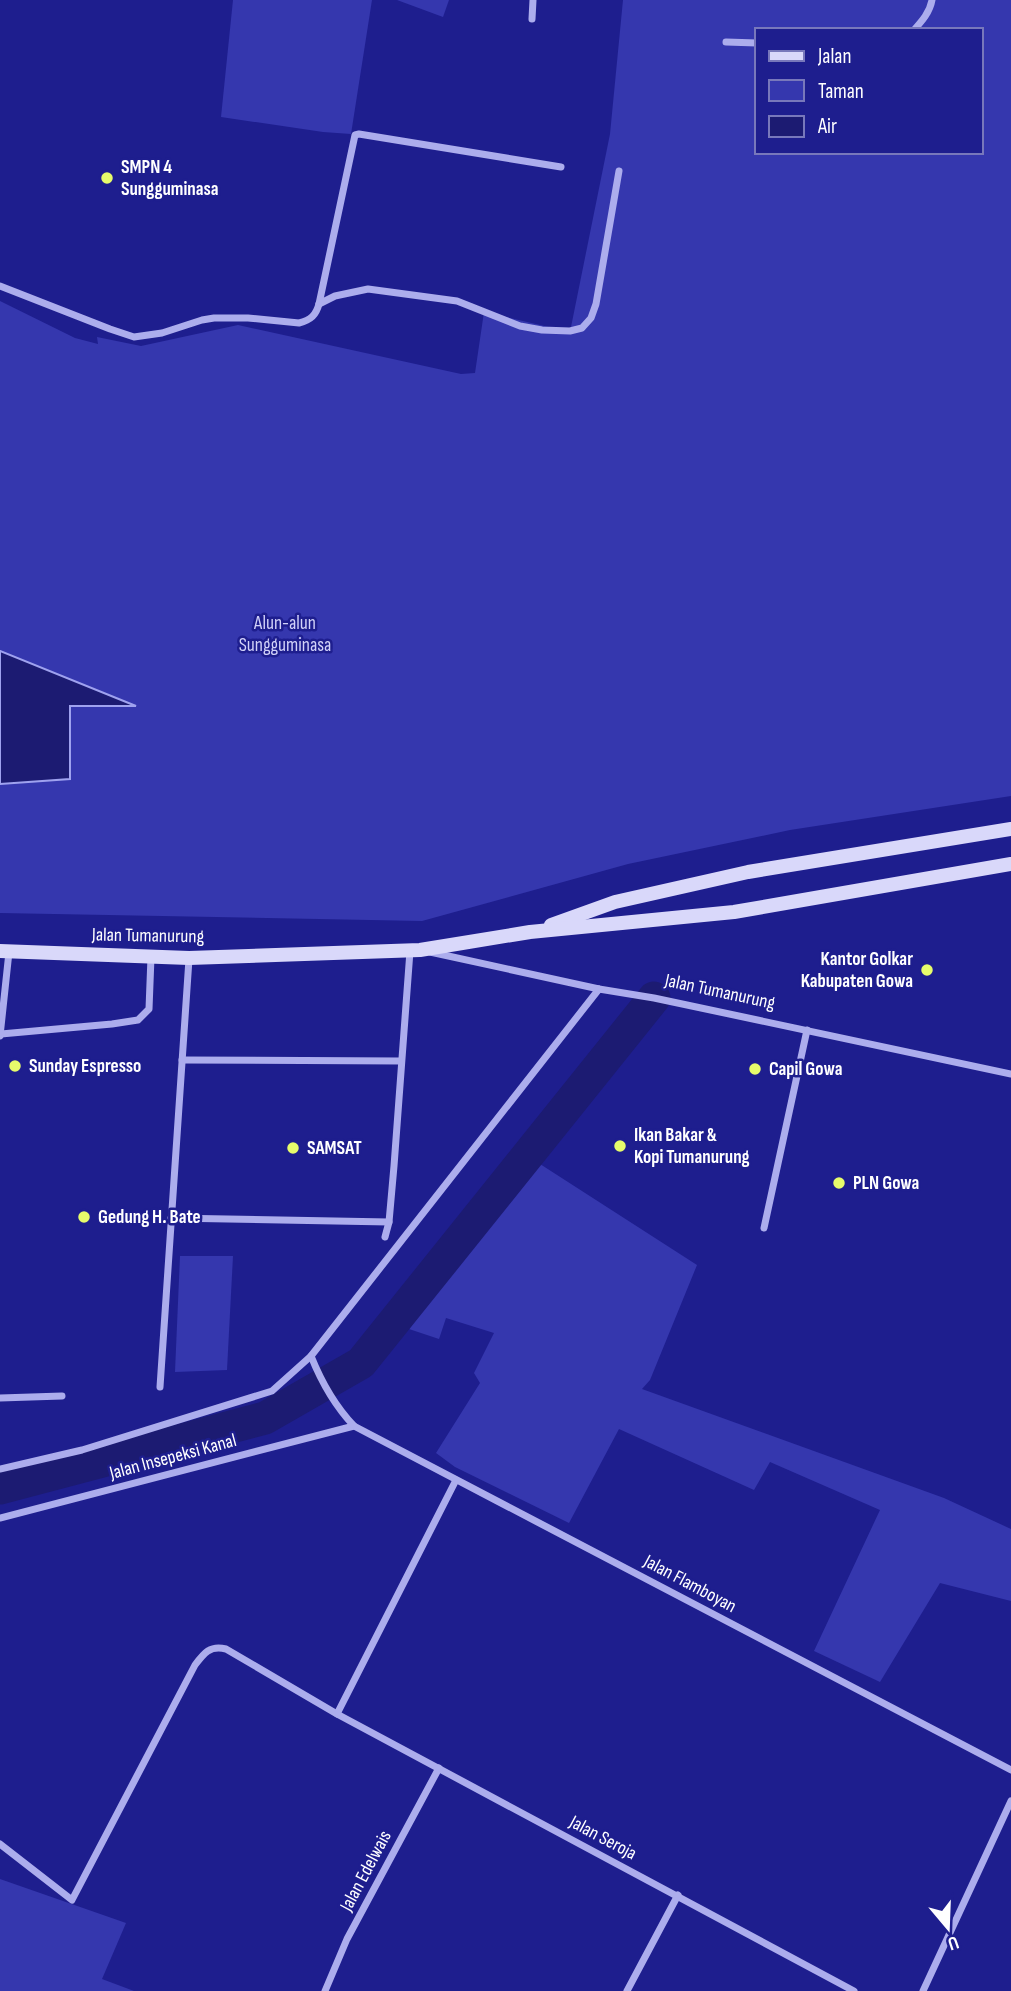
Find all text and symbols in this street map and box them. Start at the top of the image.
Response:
legend [755,28,983,154]
text: Jalan [817,44,851,69]
text: Taman [818,79,864,104]
text: Air [817,114,837,139]
place label: SMPN 4 Sungguminasa [121,156,219,201]
marker: SMPN 4 Sungguminasa [99,170,115,186]
park label: Alun-alun Sungguminasa [239,612,331,657]
street label: Jalan Tumanurung [91,924,205,948]
place label: Kantor Golkar Kabupaten Gowa [801,948,913,993]
marker: Kantor Golkar Kabupaten Gowa [919,962,935,978]
street label: Jalan Tumanurung [662,969,778,1015]
place label: Sunday Espresso [29,1055,141,1078]
marker: Sunday Espresso [7,1058,23,1074]
place label: Capil Gowa [769,1058,842,1081]
marker: Capil Gowa [747,1061,763,1077]
place label: Ikan Bakar & Kopi Tumanurung [634,1124,750,1169]
place label: SAMSAT [307,1137,362,1160]
marker: Ikan Bakar & Kopi Tumanurung [612,1138,628,1154]
marker: SAMSAT [285,1140,301,1156]
place label: PLN Gowa [853,1172,919,1195]
marker: PLN Gowa [831,1175,847,1191]
place label: Gedung H. Bate [98,1206,201,1229]
marker: Gedung H. Bate [76,1209,92,1225]
street label: Jalan Insepeksi Kanal [106,1429,239,1485]
street label: Jalan Flamboyan [639,1550,740,1618]
street label: Jalan Seroja [565,1810,641,1865]
street label: Jalan Edelwais [335,1827,397,1916]
north arrow [913,1893,983,1963]
text: U [945,1930,961,1955]

